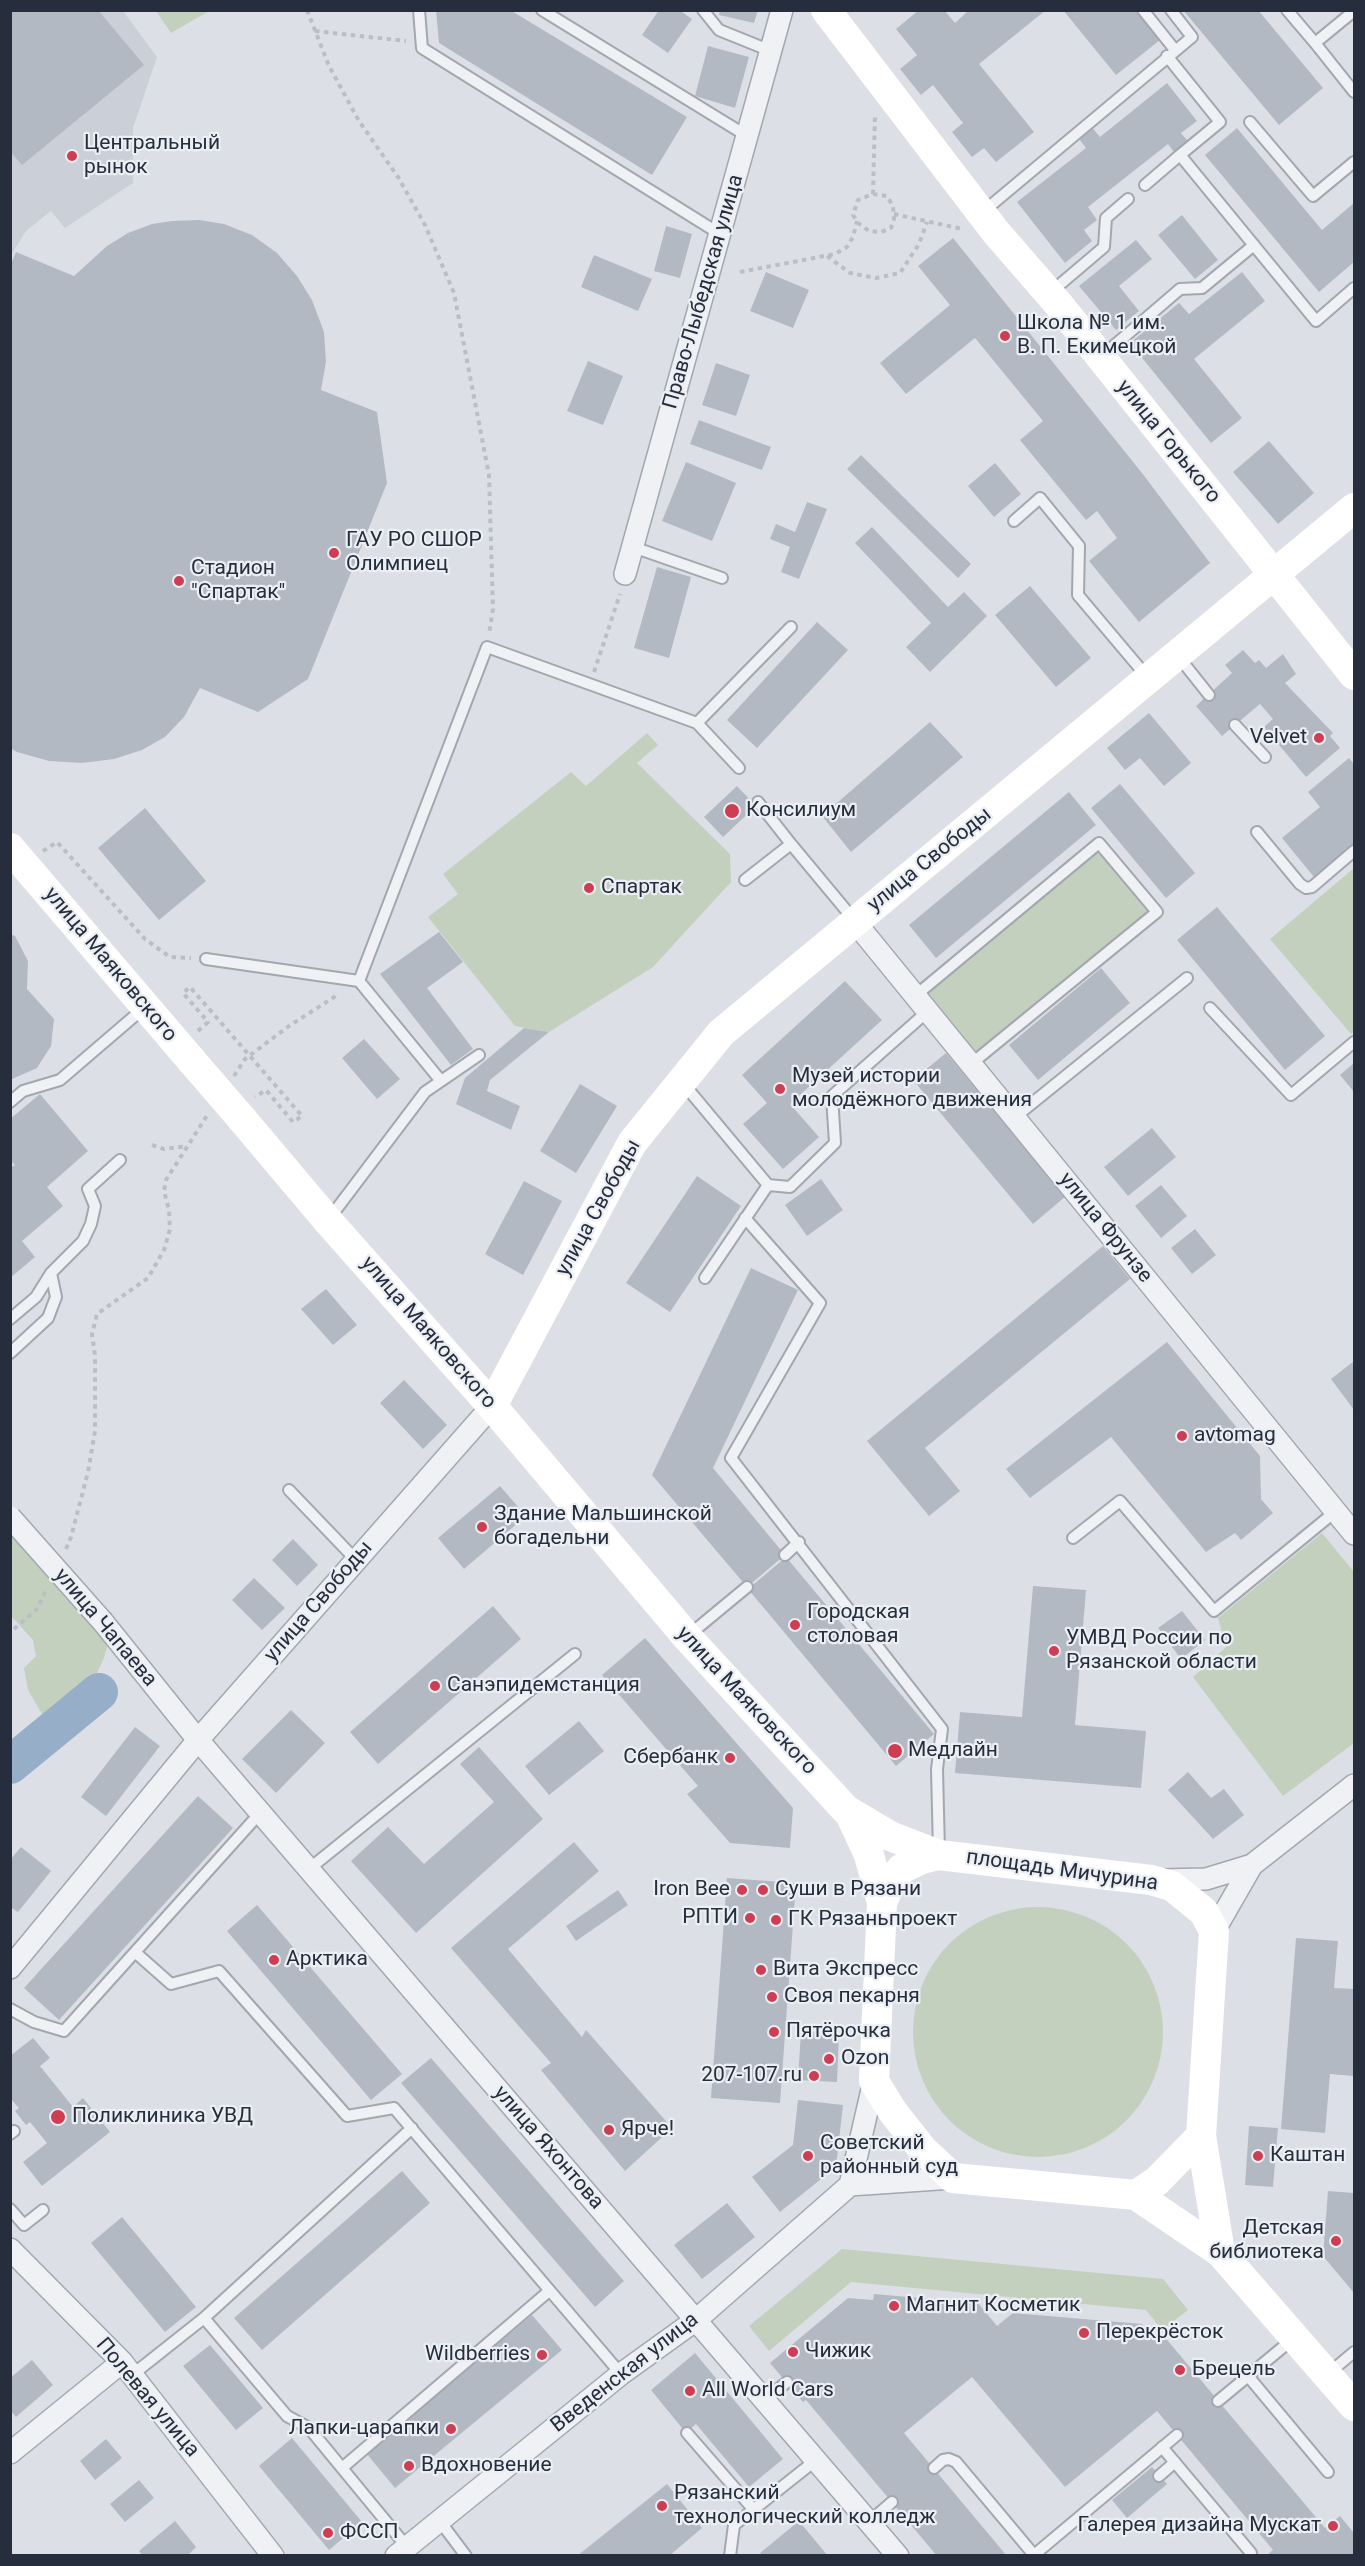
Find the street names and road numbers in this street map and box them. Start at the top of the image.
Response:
street label: Право-Лыбедская улица [658,172,750,412]
street label: улица Горького [1111,375,1225,509]
street label: улица Свободы [863,802,997,918]
street label: улица Маяковского [38,883,182,1047]
street label: улица Свободы [551,1135,647,1281]
street label: улица Фрунзе [1053,1168,1157,1288]
street label: улица Маяковского [355,1252,501,1414]
street label: улица Свободы [260,1536,378,1668]
street label: улица Чапаева [48,1564,162,1692]
street label: улица Маяковского [671,1621,821,1781]
street label: площадь Мичурина [964,1845,1160,1897]
street label: улица Яхонтова [487,2081,609,2215]
street label: Введенская улица [546,2308,704,2438]
street label: Полевая улица [90,2333,204,2463]

